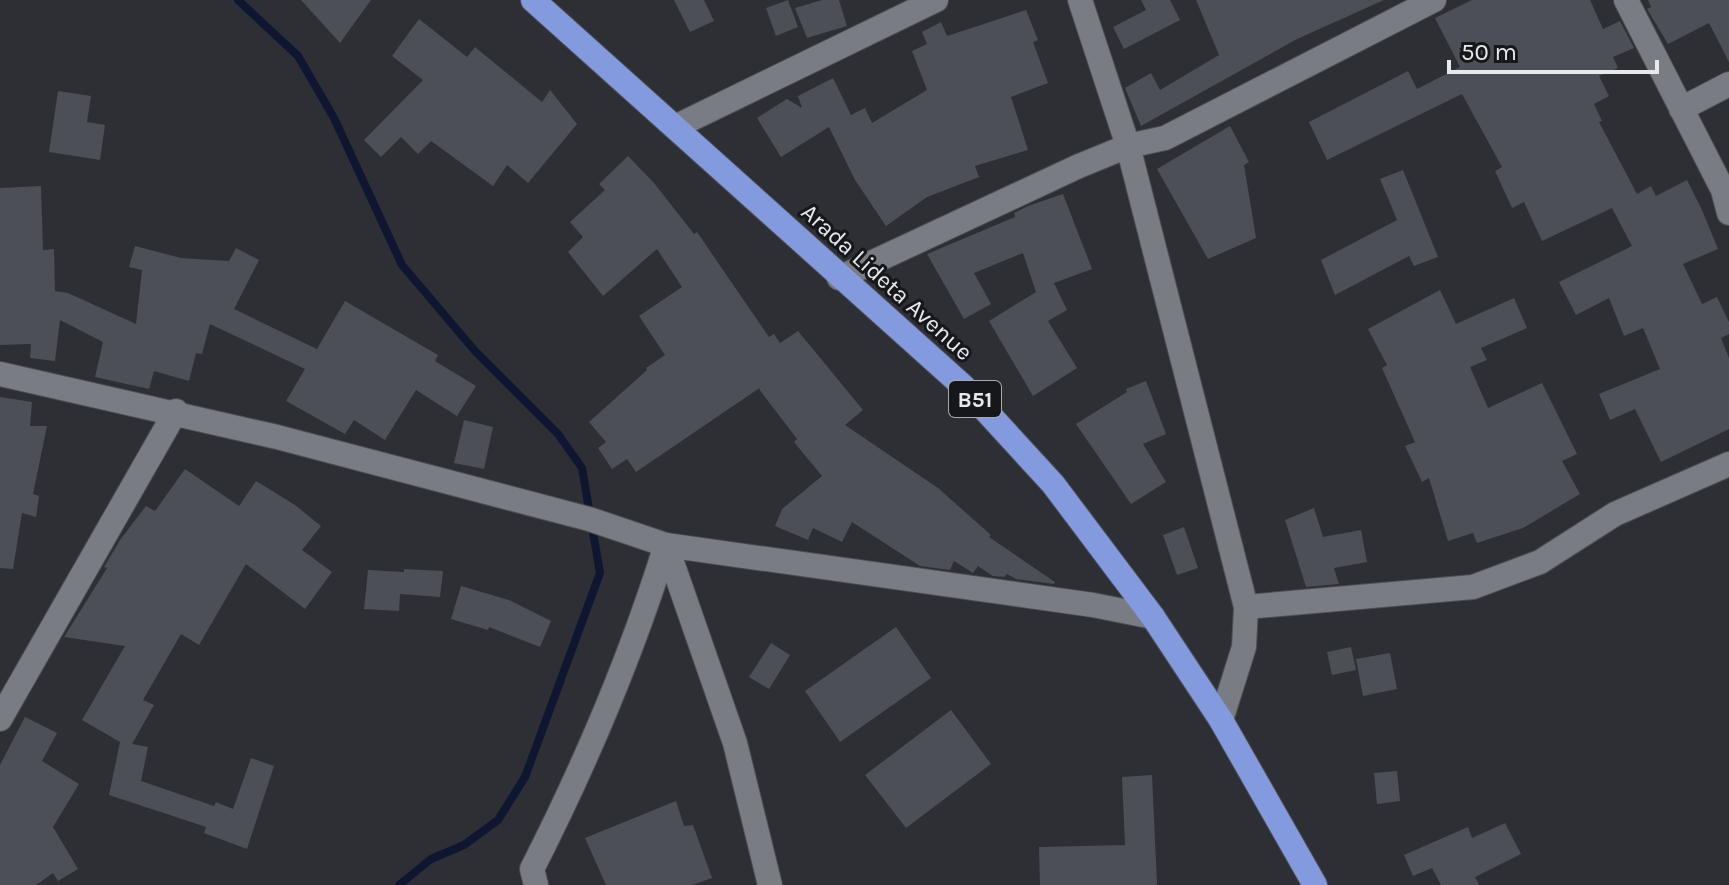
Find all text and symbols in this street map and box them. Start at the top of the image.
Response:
scale bar [1449,24,1657,74]
text: 50 m [1461,38,1517,66]
street label: Arada Lideta Avenue [796,198,978,366]
road number: B51 [949,381,1001,417]

